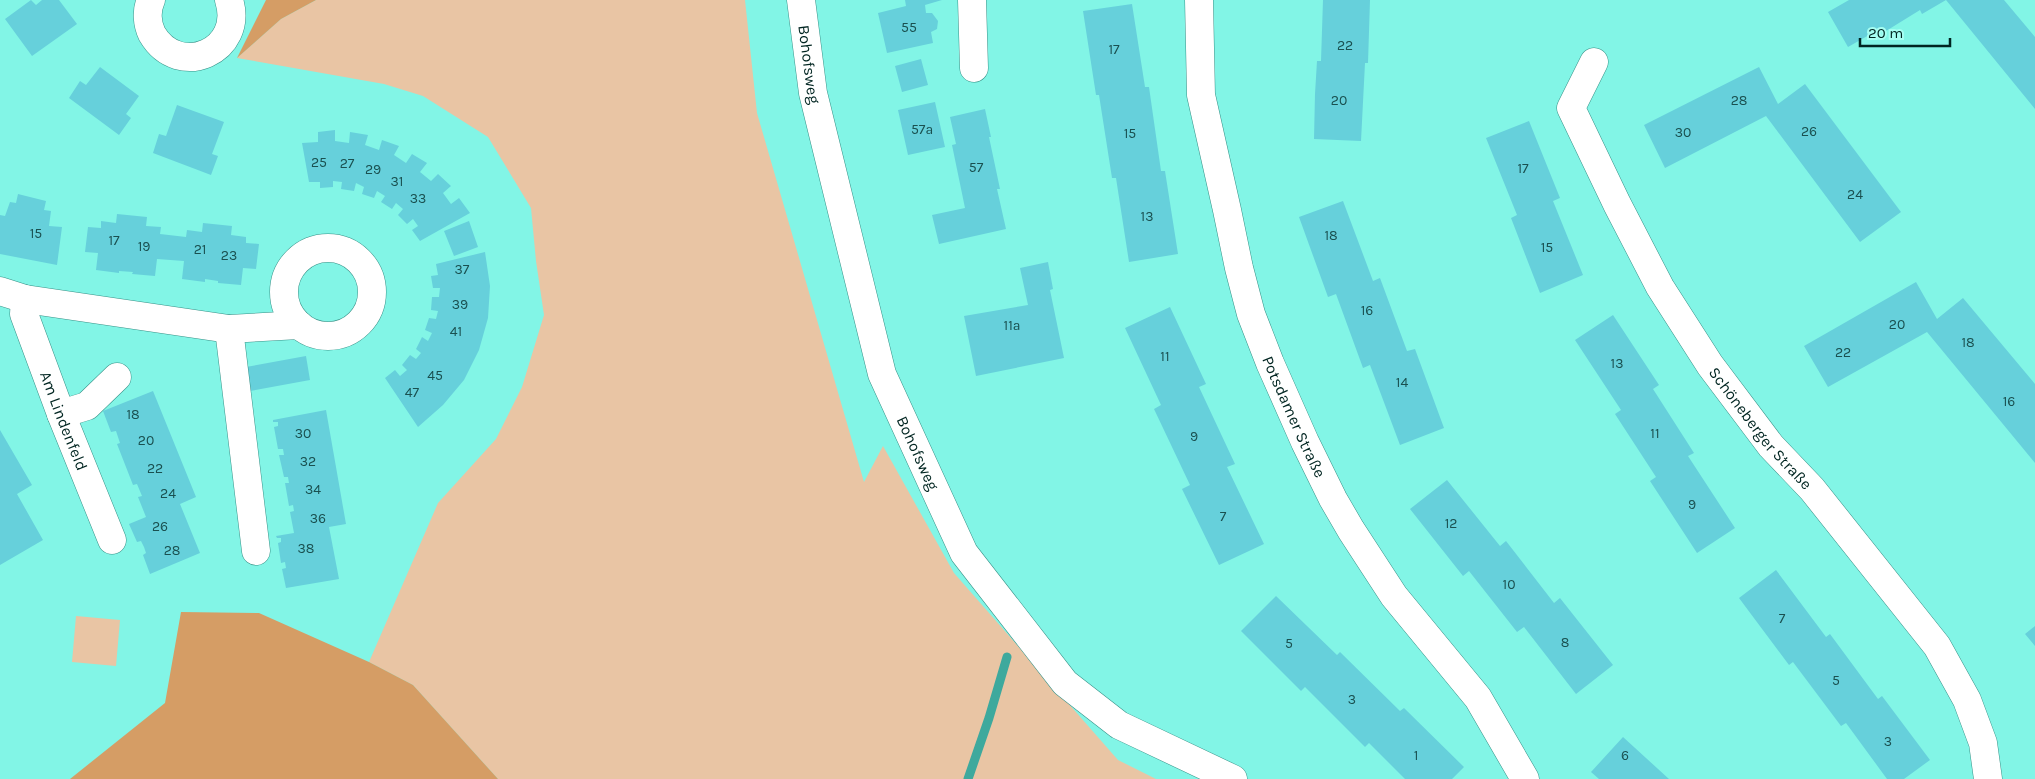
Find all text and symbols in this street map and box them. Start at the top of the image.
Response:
scale bar [1860,15,1950,47]
house number: 55 [901,19,917,36]
street label: Bohofsweg [794,24,824,106]
text: 20 m [1868,24,1903,42]
house number: 22 [1337,37,1353,54]
house number: 17 [1108,41,1120,58]
house number: 20 [1331,92,1347,109]
house number: 28 [1731,92,1747,109]
house number: 57a [911,121,933,138]
house number: 26 [1801,123,1817,140]
house number: 30 [1675,124,1691,141]
house number: 15 [1124,125,1136,142]
house number: 25 [311,154,327,171]
house number: 27 [340,155,355,172]
house number: 57 [969,159,984,176]
house number: 17 [1517,160,1529,177]
house number: 29 [365,161,381,178]
house number: 31 [391,173,403,190]
house number: 24 [1847,186,1863,203]
house number: 33 [410,190,426,207]
house number: 13 [1141,208,1153,225]
house number: 15 [30,225,42,242]
house number: 18 [1324,227,1338,244]
house number: 17 [108,232,120,249]
house number: 19 [138,238,150,255]
house number: 15 [1541,239,1553,256]
house number: 21 [194,241,206,258]
house number: 23 [221,247,237,264]
house number: 37 [455,261,470,278]
house number: 39 [452,296,468,313]
house number: 16 [1361,302,1373,319]
house number: 20 [1889,316,1905,333]
house number: 11a [1004,317,1020,334]
house number: 41 [450,323,462,340]
house number: 18 [1961,334,1975,351]
house number: 22 [1835,344,1851,361]
house number: 11 [1160,348,1170,365]
street label: Potsdamer Straße [1258,353,1330,481]
house number: 13 [1611,355,1623,372]
street label: Schöneberger Straße [1705,363,1816,493]
house number: 45 [427,367,443,384]
street label: Am Lindenfeld [36,369,92,473]
house number: 14 [1396,374,1408,391]
house number: 47 [405,384,420,401]
house number: 16 [2003,393,2015,410]
house number: 18 [126,406,140,423]
street label: Bohofsweg [893,413,943,493]
house number: 30 [295,425,311,442]
house number: 11 [1650,425,1660,442]
house number: 9 [1190,428,1198,445]
house number: 20 [138,432,154,449]
house number: 32 [300,453,316,470]
house number: 22 [147,460,163,477]
house number: 34 [305,481,321,498]
house number: 24 [160,485,176,502]
house number: 9 [1688,496,1696,513]
house number: 7 [1220,508,1227,525]
house number: 36 [310,510,326,527]
house number: 12 [1445,515,1457,532]
house number: 26 [152,518,168,535]
house number: 38 [298,540,314,557]
house number: 28 [164,542,180,559]
house number: 10 [1503,576,1515,593]
house number: 7 [1779,610,1786,627]
house number: 8 [1561,634,1569,651]
house number: 5 [1285,635,1293,652]
house number: 5 [1832,672,1840,689]
house number: 3 [1348,691,1356,708]
house number: 3 [1884,733,1892,750]
house number: 1 [1414,747,1418,764]
house number: 6 [1621,747,1629,764]

